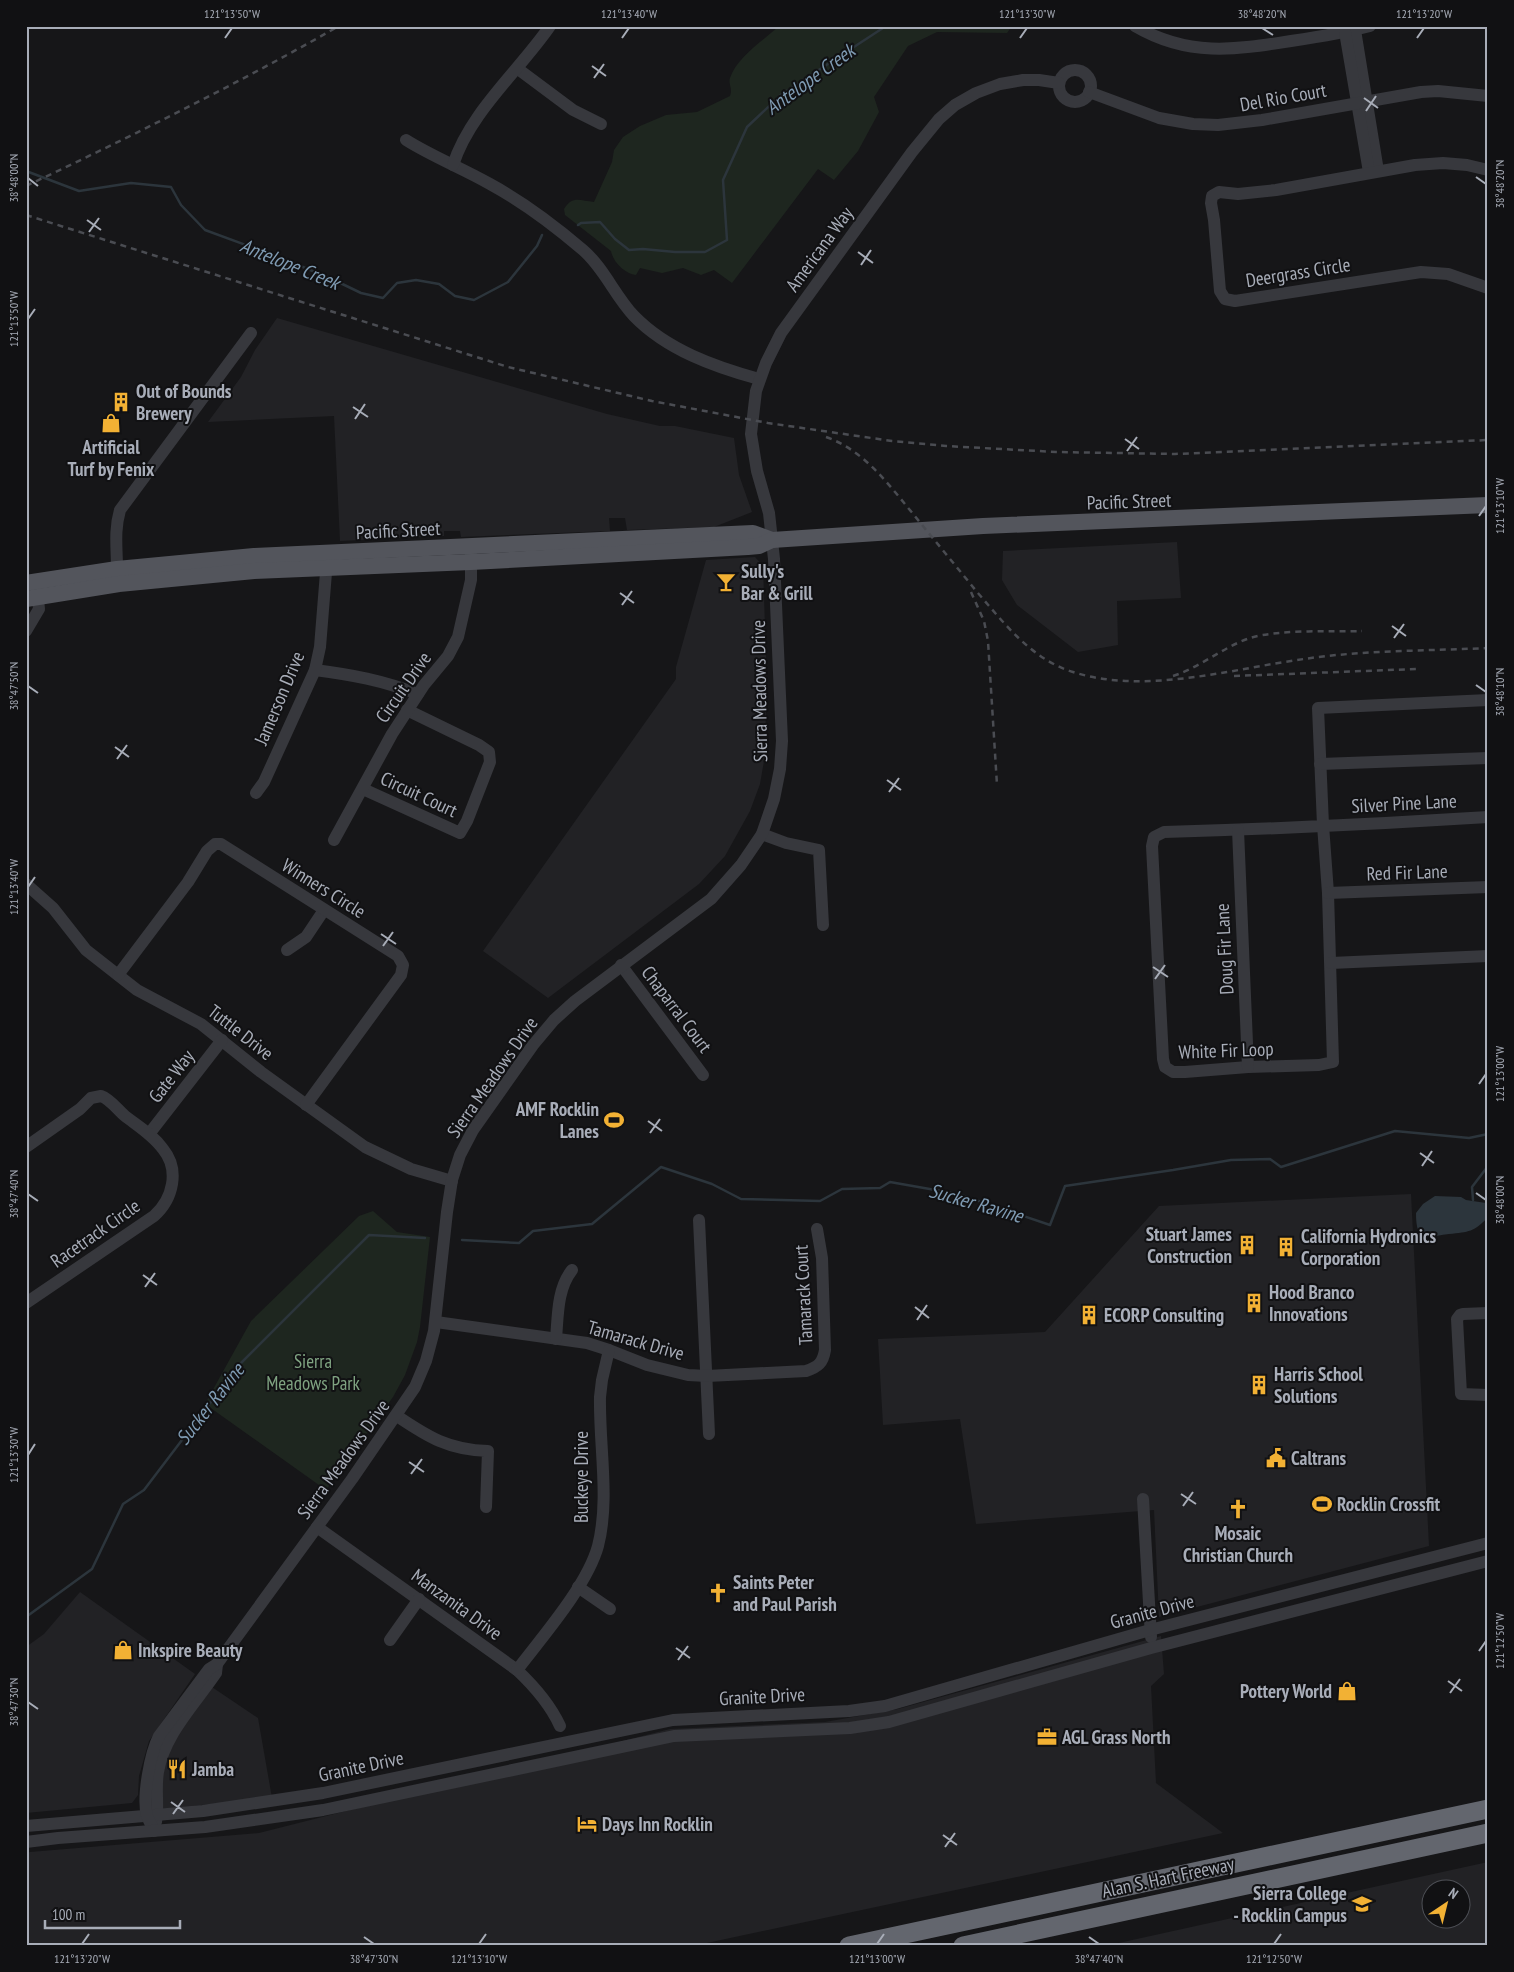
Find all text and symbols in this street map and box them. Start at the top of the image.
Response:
text: 121°13'50"W [204,6,260,21]
text: 121°13'40"W [601,6,657,21]
text: 121°13'30"W [999,6,1055,21]
text: 38°48'20"N [1238,6,1286,21]
text: 121°13'20"W [1396,6,1452,21]
water label: Antelope Creek [760,36,862,120]
street label: Del Rio Court [1238,77,1329,116]
text: 38°48'00"N [6,154,21,202]
text: 38°48'20"N [1492,160,1507,208]
street label: Americana Way [780,201,858,296]
water label: Antelope Creek [237,232,346,297]
street label: Deergrass Circle [1244,252,1352,292]
text: 121°13'50"W [6,291,21,347]
place label: Out of Bounds Brewery [136,379,232,425]
building icon: Out of Bounds Brewery [110,391,132,413]
shop icon: Artificial Turf by Fenix [100,412,122,434]
place label: Artificial Turf by Fenix [68,435,155,481]
text: 121°13'10"W [1492,478,1507,534]
street label: Pacific Street [1086,488,1172,514]
street label: Pacific Street [355,516,442,544]
place label: Sully's Bar & Grill [741,559,813,605]
bar icon: Sully's Bar & Grill [715,571,737,593]
street label: Sierra Meadows Drive [746,620,772,762]
street label: Circuit Drive [370,647,436,727]
street label: Jamerson Drive [248,648,309,749]
text: 38°47'50"N [6,662,21,710]
text: 38°48'10"N [1492,668,1507,716]
street label: Circuit Court [377,766,462,823]
street label: Silver Pine Lane [1351,788,1457,818]
street label: Winners Circle [278,853,370,923]
text: 121°13'40"W [6,859,21,915]
street label: Red Fir Lane [1366,859,1448,885]
street label: Doug Fir Lane [1210,903,1238,995]
street label: Chaparral Court [637,961,718,1058]
street label: Tuttle Drive [204,999,279,1065]
street label: Sierra Meadows Drive [441,1012,543,1142]
street label: White Fir Loop [1178,1036,1274,1064]
street label: Gate Way [143,1044,200,1107]
text: 121°13'00"W [1492,1046,1507,1102]
place label: AMF Rocklin Lanes [515,1097,599,1143]
sports icon: AMF Rocklin Lanes [603,1109,625,1131]
text: 38°47'40"N [6,1170,21,1218]
text: 38°48'00"N [1492,1176,1507,1224]
water label: Sucker Ravine [926,1177,1028,1229]
street label: Racetrack Circle [46,1193,145,1273]
place label: Stuart James Construction [1146,1222,1232,1268]
place label: California Hydronics Corporation [1301,1224,1437,1270]
building icon: Stuart James Construction [1236,1234,1258,1256]
building icon: California Hydronics Corporation [1275,1236,1297,1258]
street label: Tamarack Court [788,1243,818,1346]
place label: Hood Branco Innovations [1269,1280,1355,1326]
building icon: Hood Branco Innovations [1243,1292,1265,1314]
place label: ECORP Consulting [1104,1303,1224,1327]
building icon: ECORP Consulting [1078,1304,1100,1326]
street label: Tamarack Drive [585,1315,687,1365]
park label: Sierra Meadows Park [266,1349,360,1395]
water label: Sucker Ravine [170,1357,251,1450]
place label: Harris School Solutions [1274,1362,1363,1408]
building icon: Harris School Solutions [1248,1374,1270,1396]
street label: Sierra Meadows Drive [292,1394,395,1524]
text: 121°13'30"W [6,1427,21,1483]
street label: Buckeye Drive [569,1431,593,1523]
place label: Caltrans [1291,1446,1346,1470]
public building icon: Caltrans [1265,1447,1287,1469]
place label: Rocklin Crossfit [1337,1492,1440,1516]
sports icon: Rocklin Crossfit [1311,1493,1333,1515]
church icon: Mosaic Christian Church [1227,1498,1249,1520]
place label: Mosaic Christian Church [1183,1521,1293,1567]
street label: Manzanita Drive [407,1563,507,1645]
place label: Saints Peter and Paul Parish [733,1570,837,1616]
church icon: Saints Peter and Paul Parish [707,1582,729,1604]
street label: Granite Drive [1107,1588,1197,1634]
text: 121°12'50"W [1492,1613,1507,1669]
place label: Inkspire Beauty [138,1638,243,1662]
shop icon: Inkspire Beauty [112,1639,134,1661]
text: 38°47'30"N [6,1678,21,1726]
place label: Pottery World [1240,1679,1332,1703]
shop icon: Pottery World [1336,1680,1358,1702]
street label: Granite Drive [718,1682,806,1710]
place label: AGL Grass North [1061,1725,1170,1749]
office icon: AGL Grass North [1036,1726,1058,1748]
street label: Granite Drive [316,1745,406,1787]
place label: Jamba [191,1757,234,1781]
restaurant icon: Jamba [166,1758,188,1780]
place label: Days Inn Rocklin [602,1812,713,1836]
hotel icon: Days Inn Rocklin [576,1813,598,1835]
street label: Alan S. Hart Freeway [1100,1851,1237,1903]
north arrow [1422,1880,1472,1930]
place label: Sierra College - Rocklin Campus [1233,1881,1347,1927]
text: N [1445,1884,1462,1903]
school or university icon: Sierra College - Rocklin Campus [1351,1893,1373,1915]
scale bar [45,1897,180,1929]
text: 100 m [52,1905,85,1924]
text: 121°13'20"W [54,1951,110,1966]
text: 38°47'30"N [350,1951,398,1966]
text: 121°13'10"W [451,1951,507,1966]
text: 121°13'00"W [849,1951,905,1966]
text: 38°47'40"N [1075,1951,1123,1966]
text: 121°12'50"W [1246,1951,1302,1966]

